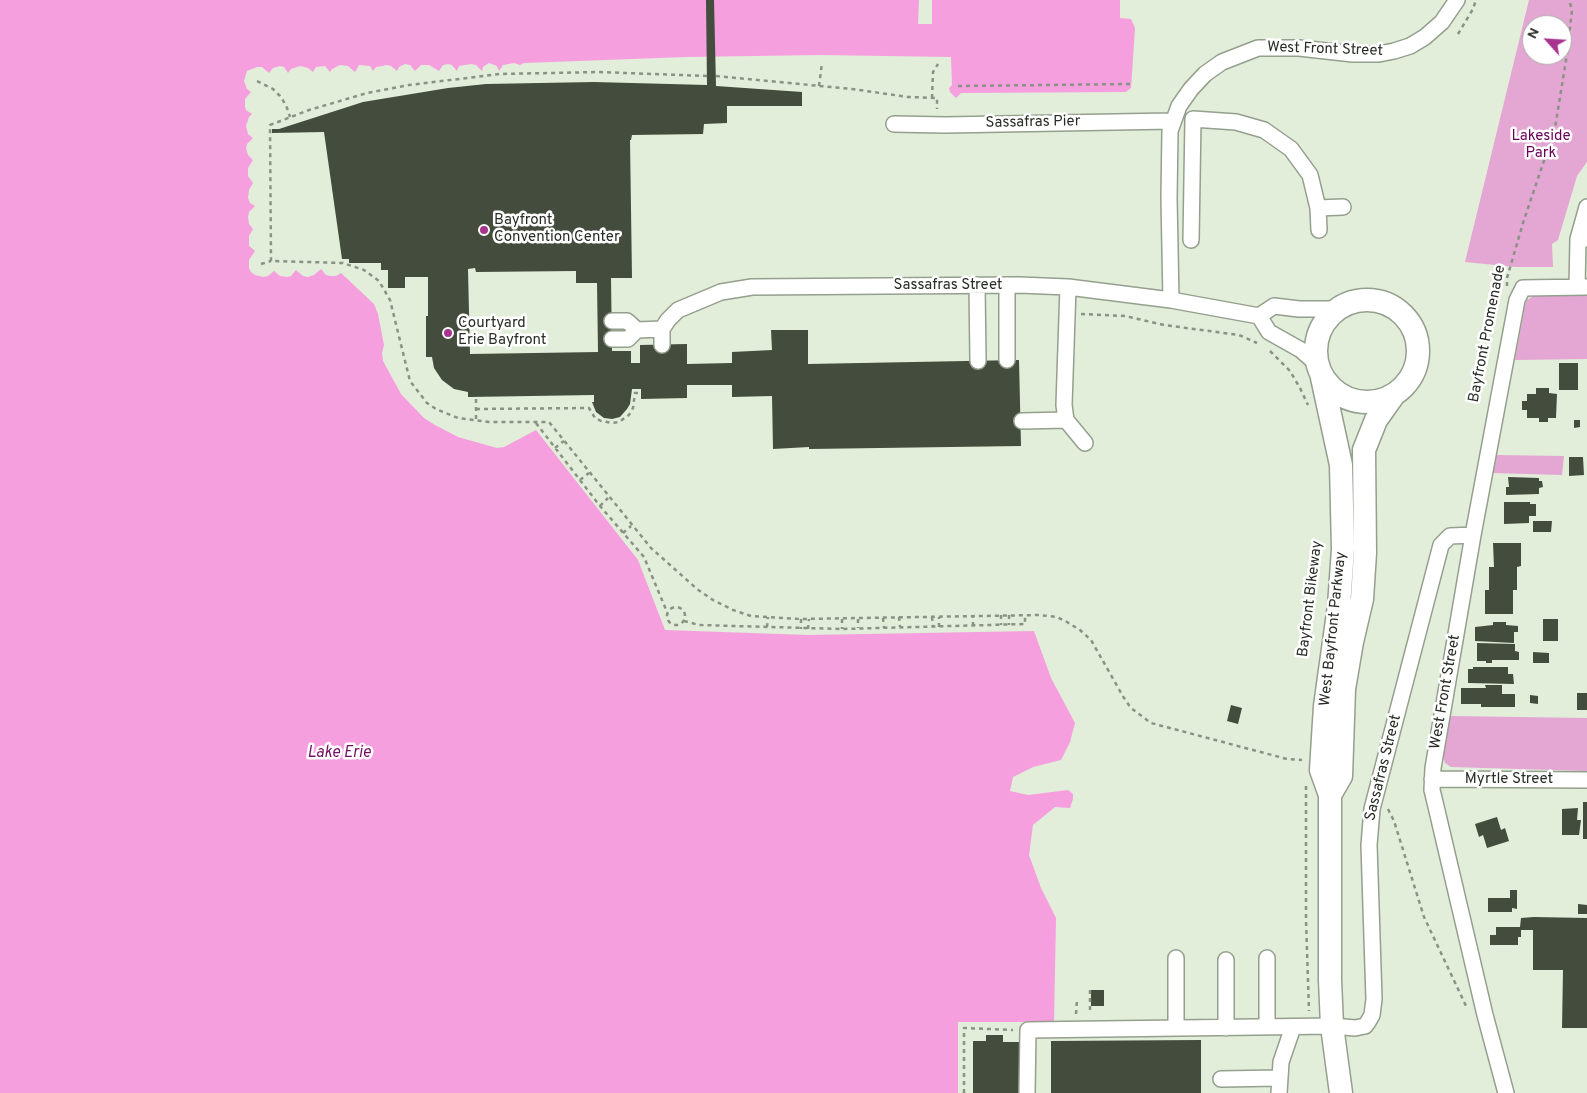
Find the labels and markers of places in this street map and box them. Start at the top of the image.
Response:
place label: Bayfront Convention Center [494,212,620,247]
marker: Bayfront Convention Center [478,224,490,236]
place label: Courtyard Erie Bayfront [458,315,546,350]
marker: Courtyard Erie Bayfront [442,327,454,339]

